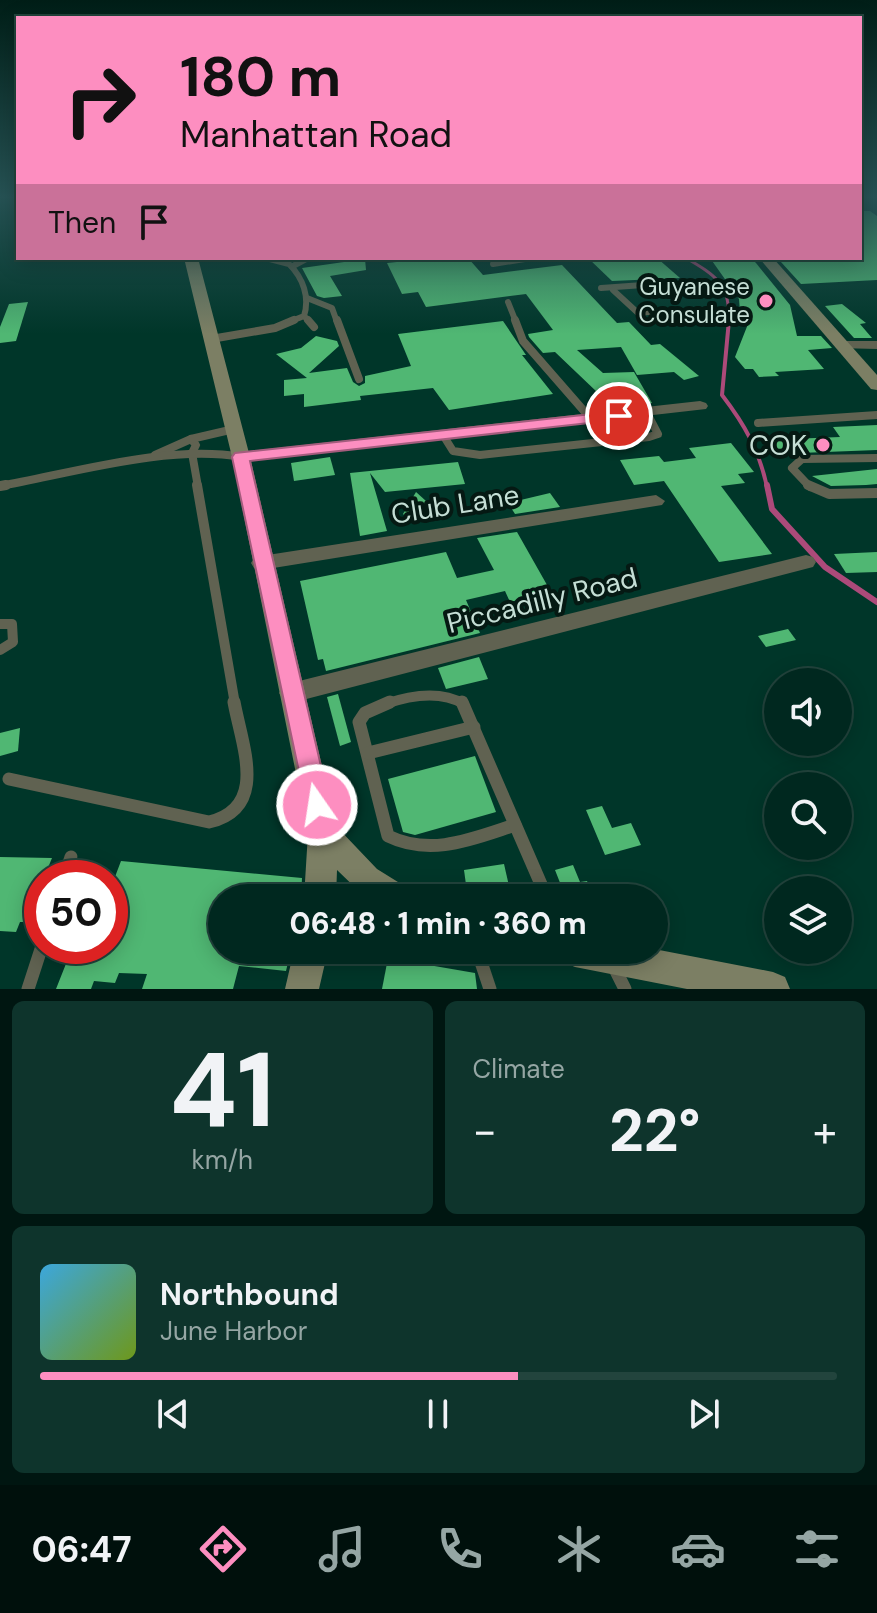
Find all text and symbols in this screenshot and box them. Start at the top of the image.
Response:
text: 180 m [180,40,341,113]
icon: right [48,48,152,152]
text: Manhattan Road [180,111,452,158]
icon: arrive [132,200,176,244]
text: Then [48,203,116,242]
place label: Guyanese Consulate [638,271,750,330]
marker: Guyanese Consulate [757,292,775,310]
pin [585,382,653,450]
icon: arrive [597,394,641,438]
place label: COK [749,427,807,464]
marker: COK [814,436,832,454]
street label: Club Lane [388,476,522,533]
street label: Piccadilly Road [443,559,641,642]
map controls [764,668,852,964]
button: sound [764,668,852,756]
position arrow [275,763,359,847]
button: search [764,772,852,860]
speed limit sign: 50 [24,860,128,964]
button: layers [764,876,852,964]
text: 06:48 · 1 min · 360 m [289,904,587,943]
text: 41 [170,1023,275,1158]
text: Climate [473,1052,565,1086]
text: 22° [609,1091,700,1170]
text: − [473,1102,497,1160]
text: + [813,1102,837,1160]
text: km/h [192,1143,253,1177]
text: Northbound [160,1275,339,1314]
text: June Harbor [160,1314,307,1348]
icon: previous [151,1392,195,1436]
icon: pause [416,1392,460,1436]
icon: next [682,1392,726,1436]
icon: directions [195,1521,251,1577]
icon: music [314,1521,370,1577]
icon: phone [432,1521,488,1577]
icon: climate [551,1521,607,1577]
icon: car [670,1521,726,1577]
icon: filters [789,1521,845,1577]
text: 06:47 [31,1526,132,1573]

